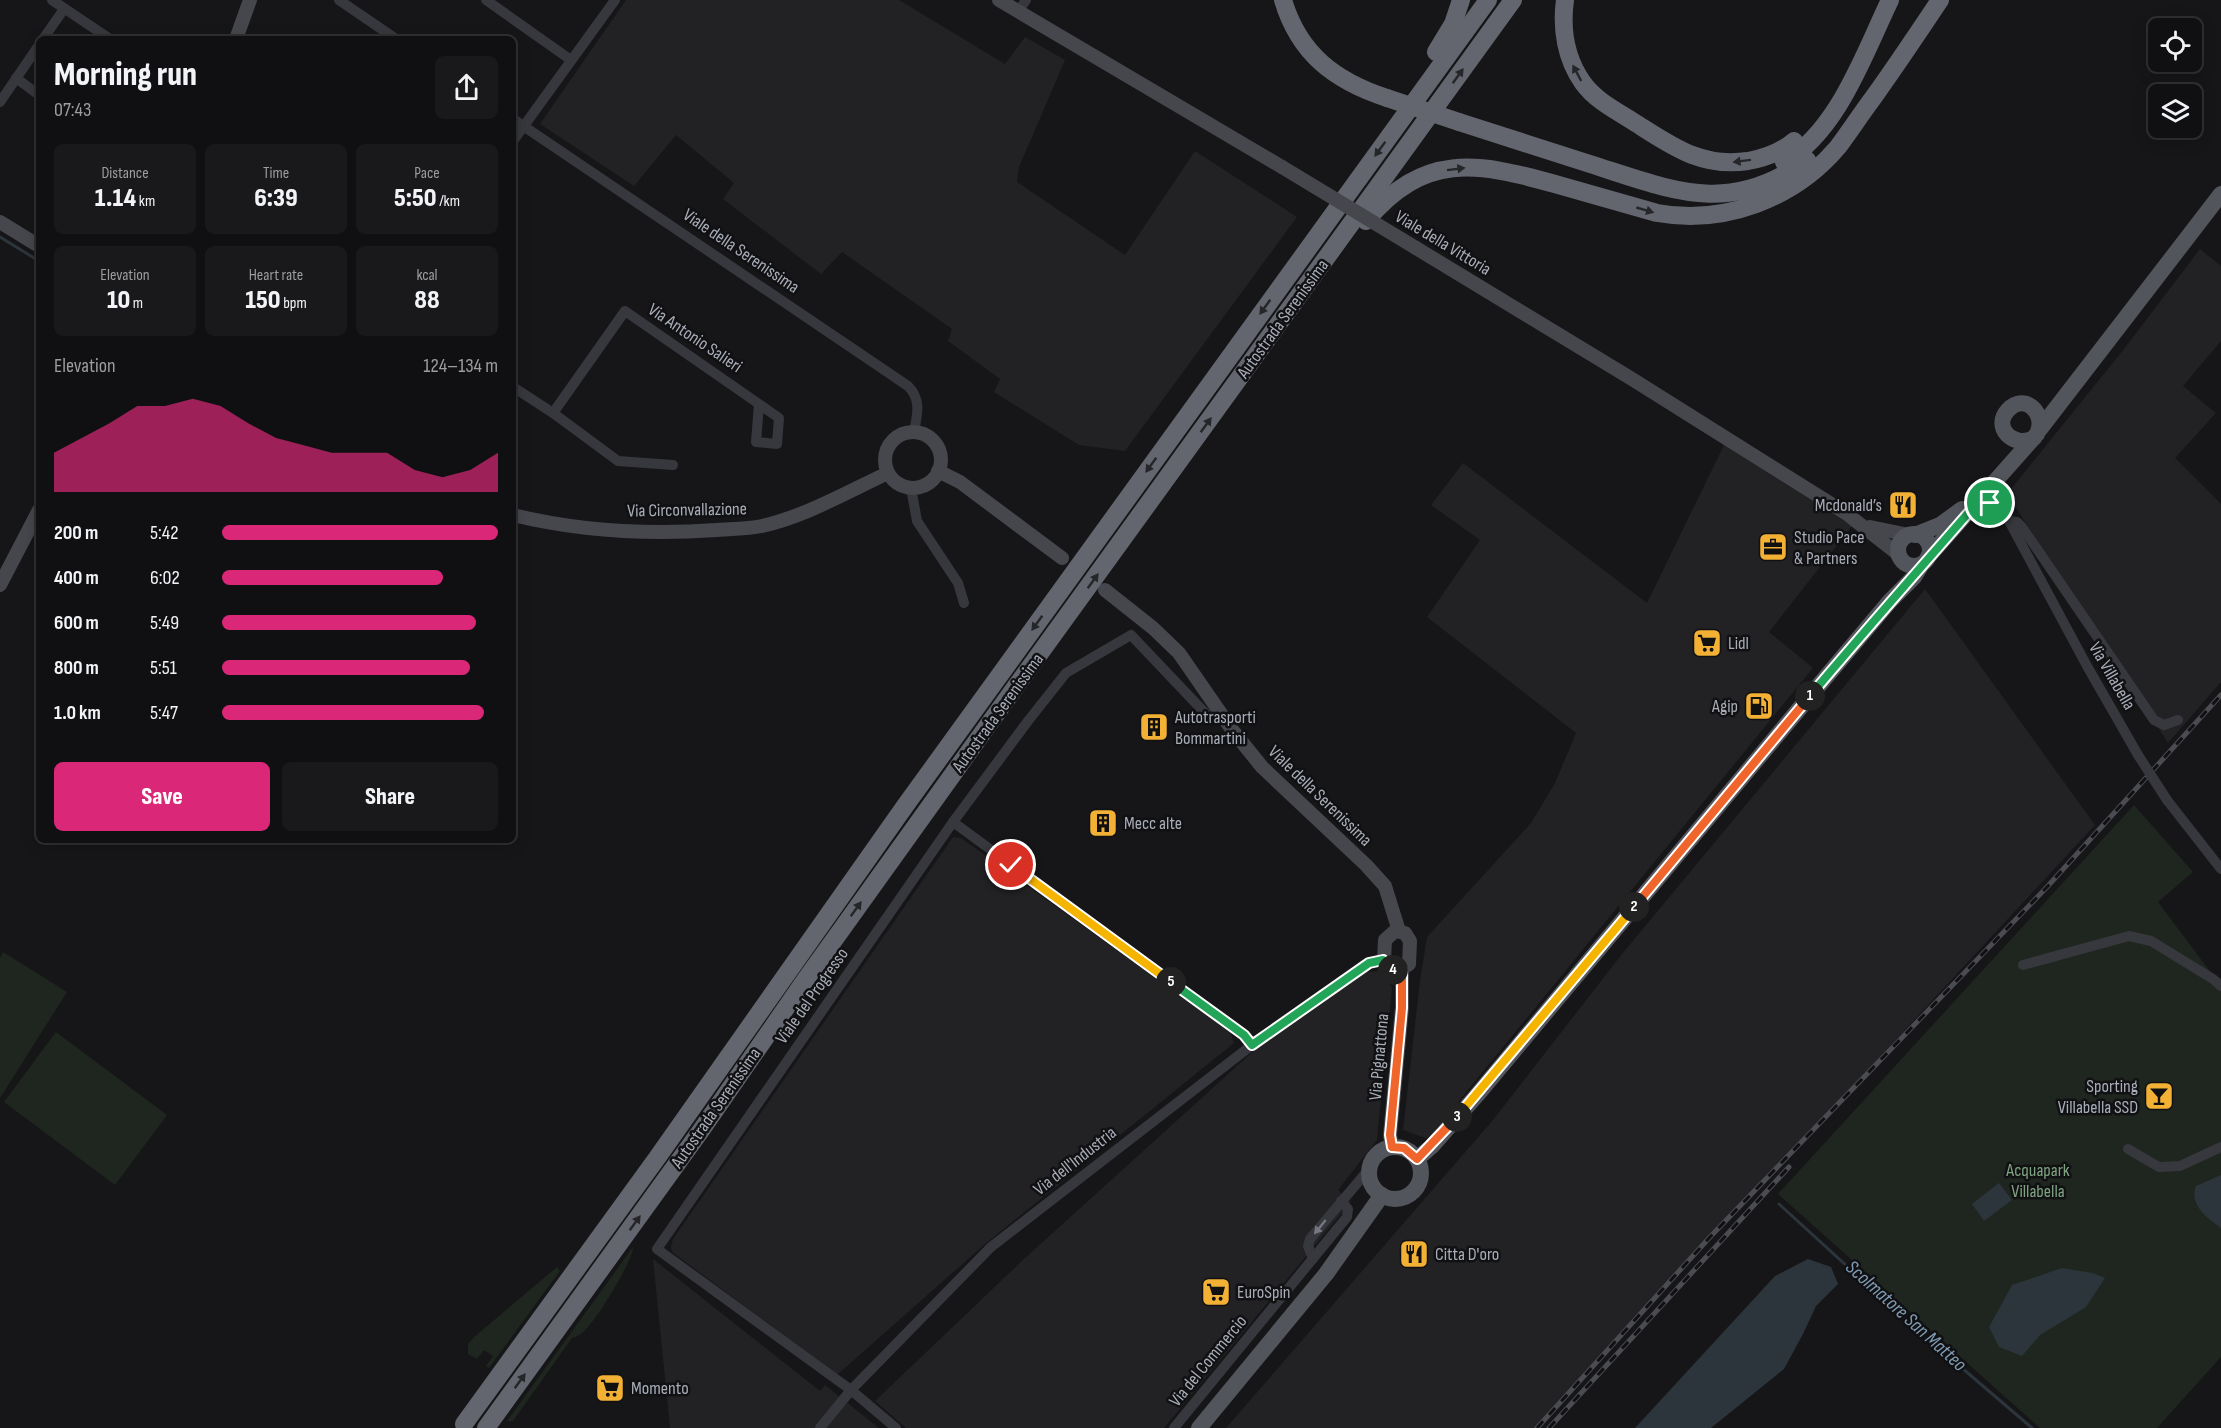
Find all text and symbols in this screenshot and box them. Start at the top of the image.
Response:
map controls [2148,18,2202,138]
button: locate [2148,18,2202,72]
text: Morning run [54,55,197,95]
button: share [435,56,498,119]
one-way arrow [1572,64,1582,81]
one-way arrow [1452,69,1464,85]
button: layers [2148,84,2202,138]
text: 07:43 [54,98,91,122]
one-way arrow [1374,142,1386,157]
one-way arrow [1733,157,1752,166]
text: Distance [101,164,149,183]
text: Time [263,164,289,183]
text: Pace [414,164,440,183]
one-way arrow [1447,164,1466,173]
text: 1.14 [95,183,136,214]
text: 6:39 [254,183,298,214]
text: 5:50 [394,183,437,214]
text: km [136,192,155,211]
text: /km [437,192,460,211]
street label: Viale della Serenissima [679,204,803,298]
street label: Viale della Vittoria [1391,206,1495,280]
one-way arrow [1636,206,1654,215]
street label: Autostrada Serenissima [1232,255,1333,383]
text: Elevation [100,266,150,285]
text: Heart rate [249,266,303,285]
text: kcal [416,266,438,285]
text: 10 [107,285,130,316]
text: 150 [245,285,281,316]
text: 88 [414,285,440,316]
text: m [130,294,143,313]
text: bpm [281,294,307,313]
street label: Via Antonio Salieri [644,299,746,377]
one-way arrow [1259,299,1271,315]
text: Elevation [54,354,116,378]
text: 124–134 m [423,354,498,378]
one-way arrow [1200,418,1212,434]
one-way arrow [1145,457,1157,473]
pin [1964,477,2015,528]
icon: arrive [1973,486,2006,519]
restaurant icon: Mcdonald’s [1887,489,1919,521]
place label: Mcdonald’s [1815,495,1882,516]
street label: Via Circonvallazione [627,498,747,522]
text: 200 m [54,521,98,545]
text: 5:42 [150,521,179,545]
place label: Studio Pace & Partners [1794,527,1865,569]
office icon: Studio Pace & Partners [1757,531,1789,563]
text: 400 m [54,566,99,590]
text: 6:02 [150,566,180,590]
one-way arrow [1087,573,1099,588]
text: 600 m [54,611,99,635]
text: 5:49 [150,611,179,635]
one-way arrow [1031,615,1043,631]
supermarket icon: Lidl [1691,627,1723,659]
place label: Lidl [1728,633,1749,654]
street label: Via Villabella [2084,638,2140,714]
street label: Autostrada Serenissima [947,649,1048,777]
text: 800 m [54,656,99,680]
text: 5:51 [150,656,177,680]
pin: 1 [1795,681,1825,711]
text: 1 [1807,686,1813,705]
fuel station icon: Agip [1743,690,1775,722]
place label: Agip [1711,696,1738,717]
text: 1.0 km [54,701,101,725]
text: 5:47 [150,701,178,725]
place label: Autotrasporti Bommartini [1174,707,1256,749]
building icon: Autotrasporti Bommartini [1138,711,1170,743]
street label: Viale della Serenissima [1264,741,1376,851]
button: Save [54,762,270,831]
button: Share [282,762,498,831]
building icon: Mecc alte [1087,807,1119,839]
place label: Mecc alte [1124,813,1182,834]
pin [985,839,1036,890]
icon: check [994,848,1027,881]
pin: 2 [1619,892,1649,922]
text: 2 [1630,897,1638,916]
one-way arrow [850,902,862,917]
street label: Viale del Progresso [771,944,853,1048]
pin: 4 [1378,955,1408,985]
text: 4 [1389,960,1397,979]
pin: 5 [1156,967,1186,997]
text: 5 [1167,972,1175,991]
street label: Via Pignattona [1365,1013,1393,1101]
street label: Autostrada Serenissima [666,1044,765,1173]
place label: Sporting Villabella SSD [2058,1076,2138,1118]
bar icon: Sporting Villabella SSD [2143,1080,2175,1112]
pin: 3 [1442,1102,1472,1132]
text: 3 [1453,1107,1461,1126]
street label: Via dell'Industria [1029,1122,1121,1200]
park label: Acquapark Villabella [2005,1160,2070,1202]
one-way arrow [628,1215,640,1230]
one-way arrow [1314,1220,1326,1235]
restaurant icon: Citta D'oro [1398,1238,1430,1270]
place label: Citta D'oro [1435,1244,1499,1265]
water label: Scolmatore San Matteo [1841,1255,1971,1377]
supermarket icon: EuroSpin [1200,1276,1232,1308]
place label: EuroSpin [1237,1282,1291,1303]
street label: Via del Commercio [1165,1311,1251,1411]
supermarket icon: Momento [594,1372,626,1404]
one-way arrow [514,1373,526,1389]
place label: Momento [631,1378,689,1399]

